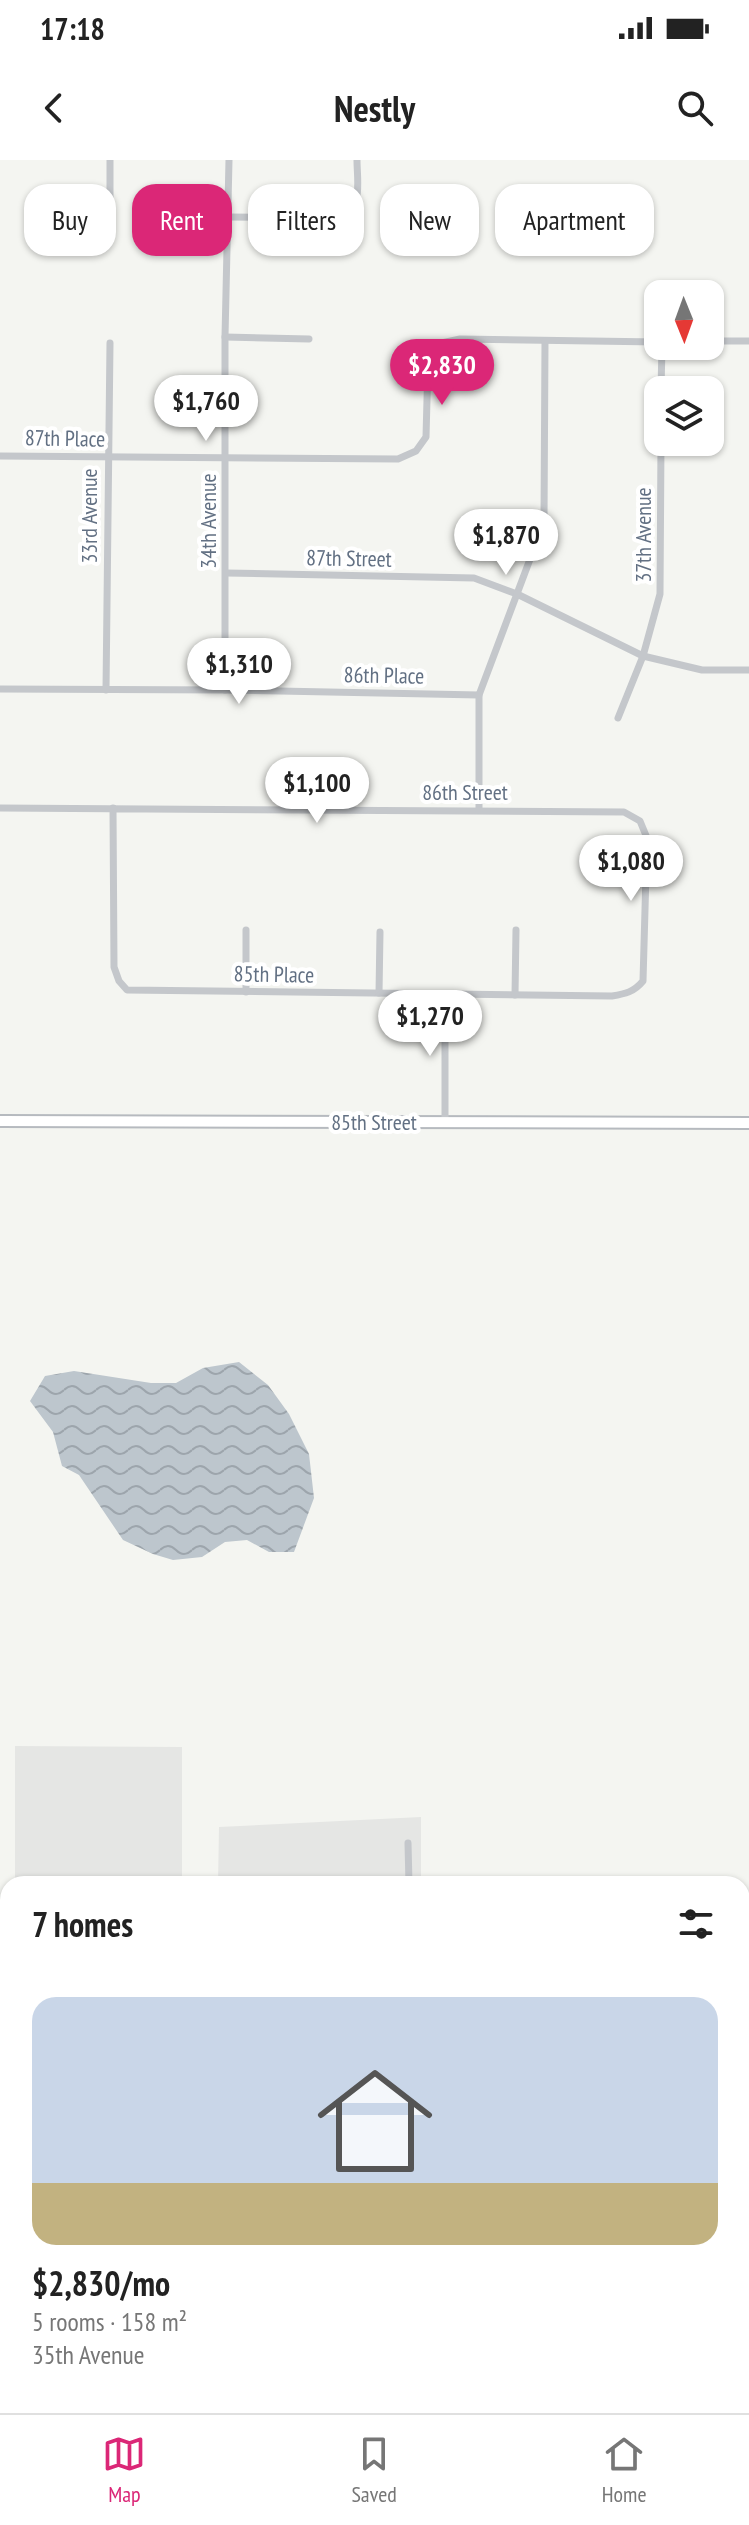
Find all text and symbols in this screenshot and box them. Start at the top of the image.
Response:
text: 17:18 [40,9,105,48]
text: Nestly [334,85,415,132]
icon: back [32,86,76,130]
icon: search [673,86,717,130]
chip: Buy [24,184,116,256]
chip: Rent [132,184,232,256]
chip: Filters [248,184,364,256]
chip: New [380,184,479,256]
chip: Apartment [495,184,654,256]
north arrow [644,280,724,360]
map controls [644,280,724,456]
pin: $2,830 [377,339,507,407]
text: $2,830 [408,348,476,381]
pin: $1,760 [141,375,271,443]
button: layers [644,376,724,456]
text: $1,760 [172,384,240,417]
street label: 87th Place [25,423,105,453]
street label: 33rd Avenue [75,468,103,564]
street label: 34th Avenue [194,473,222,569]
street label: 37th Avenue [629,487,657,583]
pin: $1,870 [441,509,571,577]
text: $1,870 [472,518,540,551]
street label: 87th Street [306,543,392,573]
pin: $1,310 [174,638,304,706]
text: $1,310 [205,647,273,680]
street label: 86th Place [343,660,425,690]
pin: $1,100 [252,757,382,825]
text: $1,100 [283,766,351,799]
street label: 86th Street [422,778,508,806]
pin: $1,080 [566,835,696,903]
text: $1,080 [597,844,665,877]
street label: 85th Place [233,959,315,989]
pin: $1,270 [365,990,495,1058]
text: $1,270 [396,999,464,1032]
street label: 85th Street [331,1108,417,1136]
text: 7 homes [32,1902,133,1946]
icon: filters [674,1902,718,1946]
icon: home [303,2049,447,2193]
text: $2,830/mo [32,2261,170,2305]
text: 5 rooms · 158 m² [32,2305,187,2338]
text: 35th Avenue [32,2338,145,2371]
tab: Map [102,2432,146,2508]
tab: Saved [351,2432,397,2508]
tab: Home [602,2432,647,2508]

